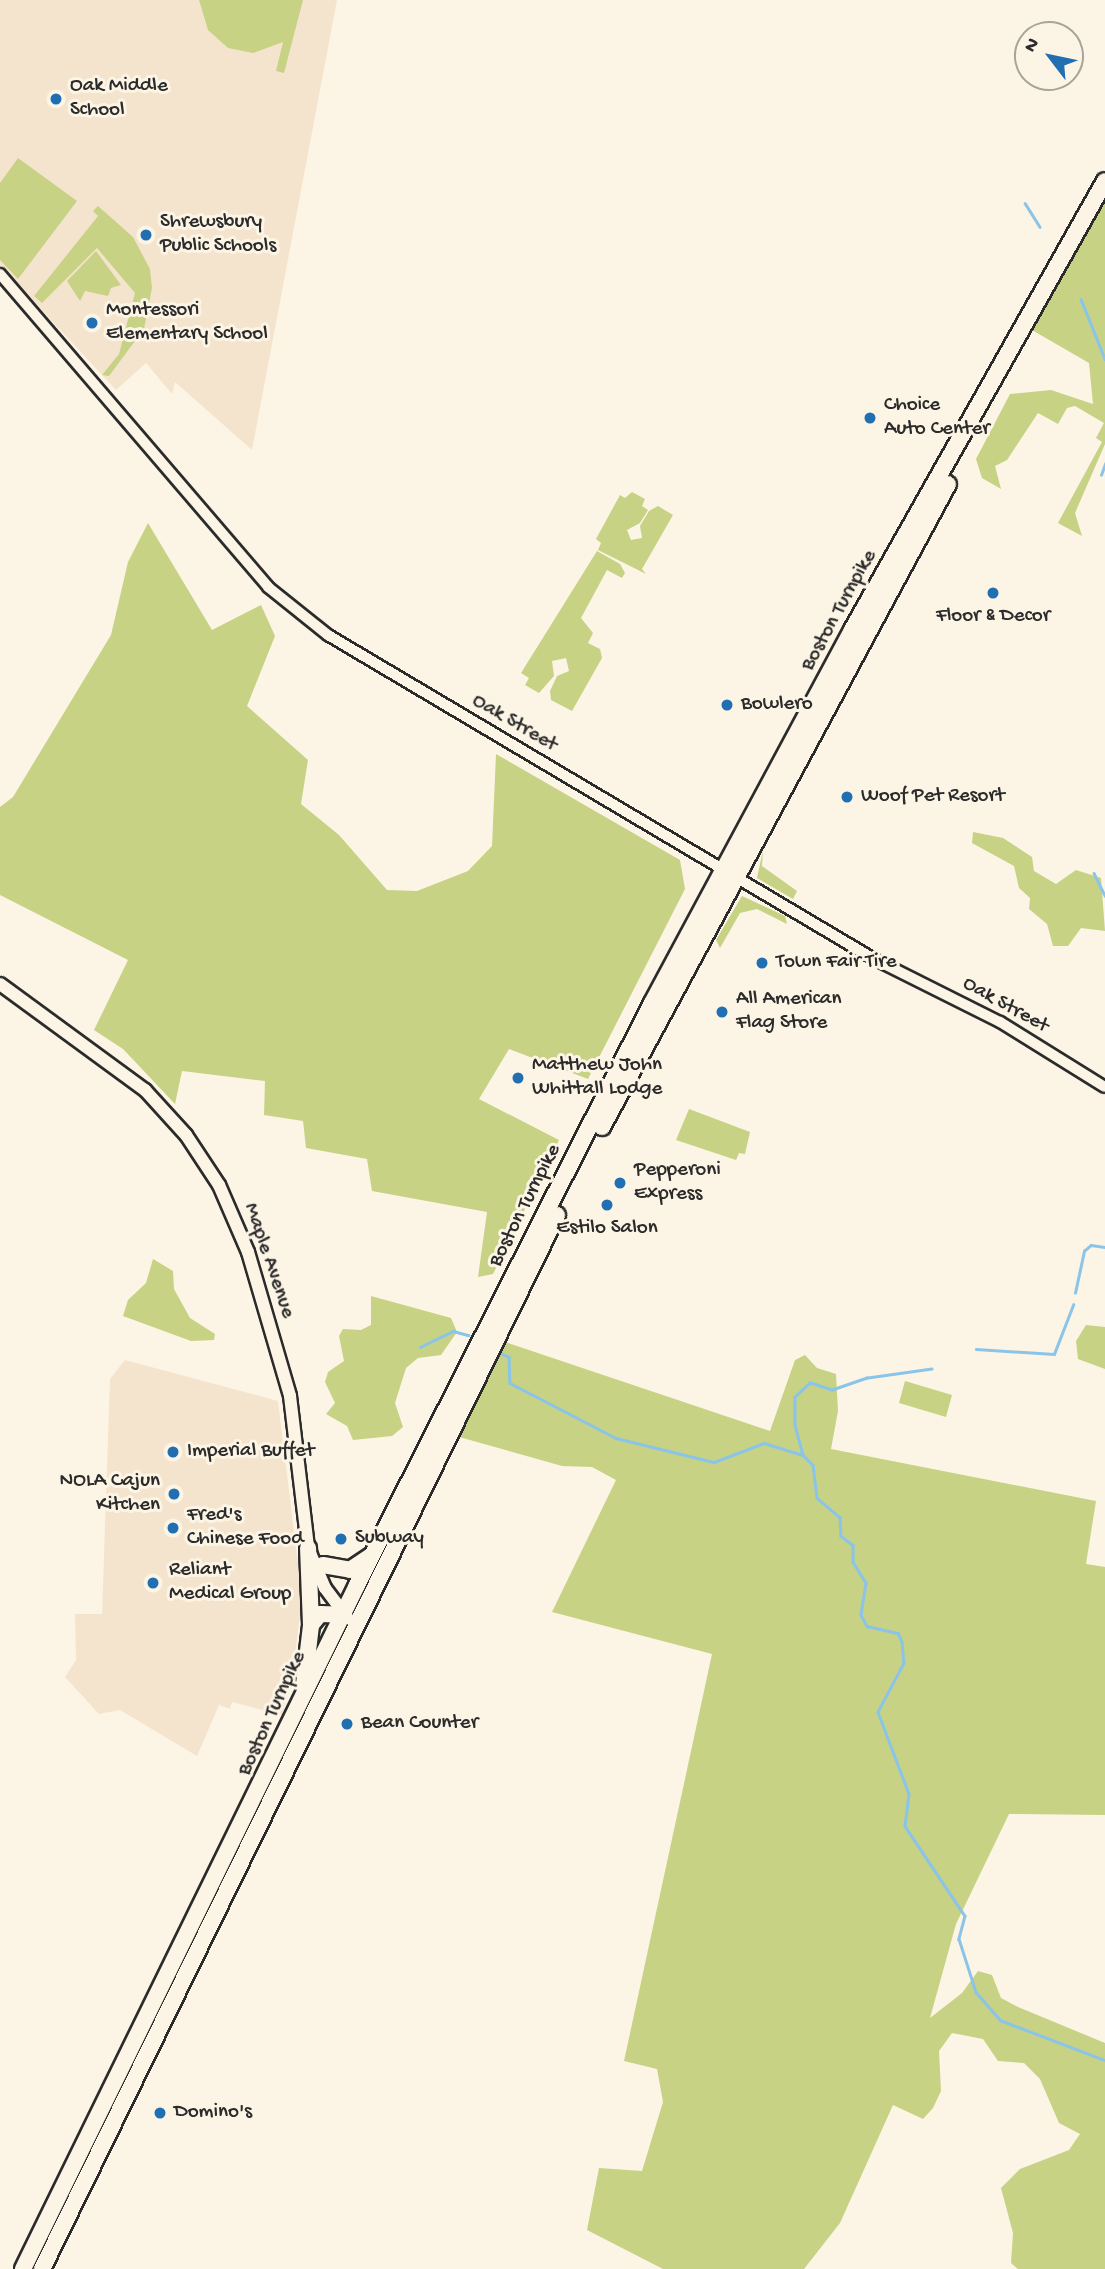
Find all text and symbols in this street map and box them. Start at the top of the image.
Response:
north arrow [1014,21,1084,91]
text: N [1019,34,1046,57]
place label: Oak Middle School [70,74,168,124]
marker: Oak Middle School [48,91,64,107]
place label: Shrewsbury Public Schools [160,210,276,260]
marker: Shrewsbury Public Schools [138,227,154,243]
place label: Montessori Elementary School [106,298,268,348]
marker: Montessori Elementary School [84,315,100,331]
place label: Choice Auto Center [884,393,990,443]
marker: Choice Auto Center [862,410,878,426]
street label: Boston Turnpike [796,546,884,676]
marker: Floor & Decor [985,585,1001,601]
place label: Floor & Decor [936,604,1050,630]
street label: Oak Street [467,689,561,759]
place label: Bowlero [741,692,813,718]
marker: Bowlero [719,697,735,713]
place label: Woof Pet Resort [861,784,1005,810]
marker: Woof Pet Resort [839,789,855,805]
place label: Town Fair Tire [776,950,896,976]
marker: Town Fair Tire [754,955,770,971]
street label: Oak Street [958,972,1052,1040]
place label: All American Flag Store [736,987,842,1037]
marker: All American Flag Store [714,1004,730,1020]
place label: Matthew John Whittall Lodge [532,1053,662,1103]
marker: Matthew John Whittall Lodge [510,1070,526,1086]
street label: Boston Turnpike [484,1140,568,1272]
place label: Pepperoni Express [634,1158,721,1208]
marker: Pepperoni Express [612,1175,628,1191]
marker: Estilo Salon [599,1197,615,1213]
street label: Maple Avenue [237,1200,299,1322]
place label: Estilo Salon [556,1216,658,1242]
place label: Imperial Buffet [187,1439,314,1465]
marker: Imperial Buffet [165,1444,181,1460]
place label: NOLA Cajun Kitchen [60,1469,160,1519]
marker: NOLA Cajun Kitchen [166,1486,182,1502]
place label: Fred's Chinese Food [187,1503,303,1553]
marker: Fred's Chinese Food [165,1520,181,1536]
place label: Subway [355,1526,424,1552]
marker: Subway [333,1531,349,1547]
place label: Reliant Medical Group [169,1558,291,1608]
marker: Reliant Medical Group [143,1573,163,1593]
street label: Boston Turnpike [233,1648,313,1780]
place label: Bean Counter [361,1711,478,1737]
marker: Bean Counter [339,1716,355,1732]
place label: Domino's [174,2100,252,2126]
marker: Domino's [152,2105,168,2121]

